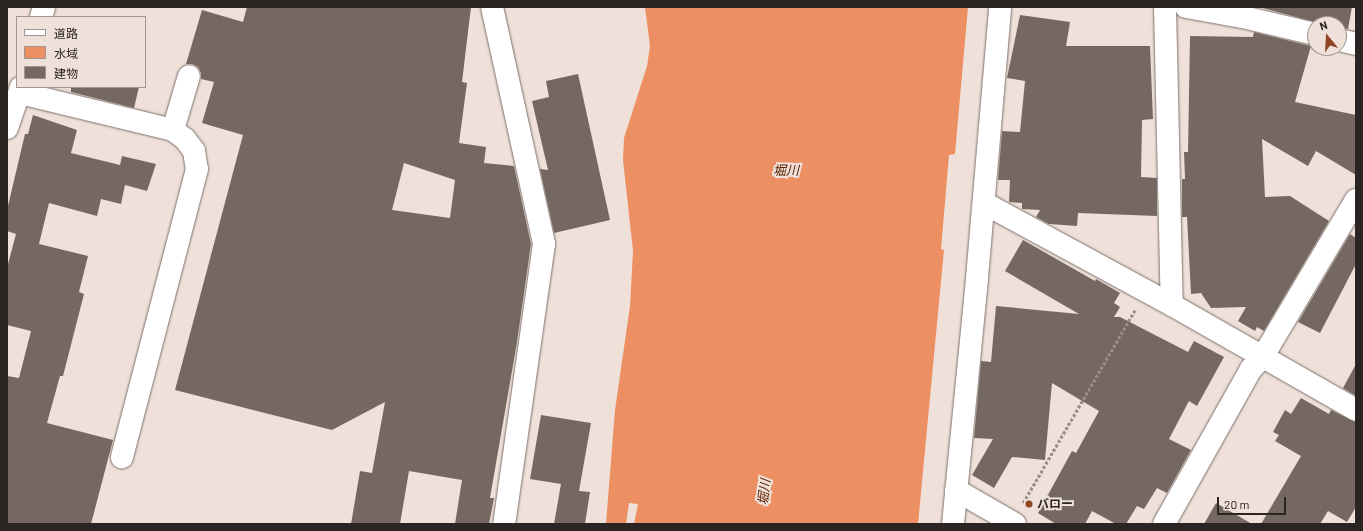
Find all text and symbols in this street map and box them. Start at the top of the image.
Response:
legend [16,16,146,88]
north arrow [1307,16,1347,56]
text: N [1318,18,1329,32]
text: 道路 [54,26,78,40]
text: 水域 [54,46,78,60]
text: 建物 [54,66,78,80]
water label: 堀川 [773,162,799,178]
water label: 堀川 [755,478,773,506]
scale bar [1219,489,1288,515]
place label: バロー [1037,497,1073,511]
text: 20 m [1224,497,1250,511]
marker: バロー [1024,499,1034,509]

